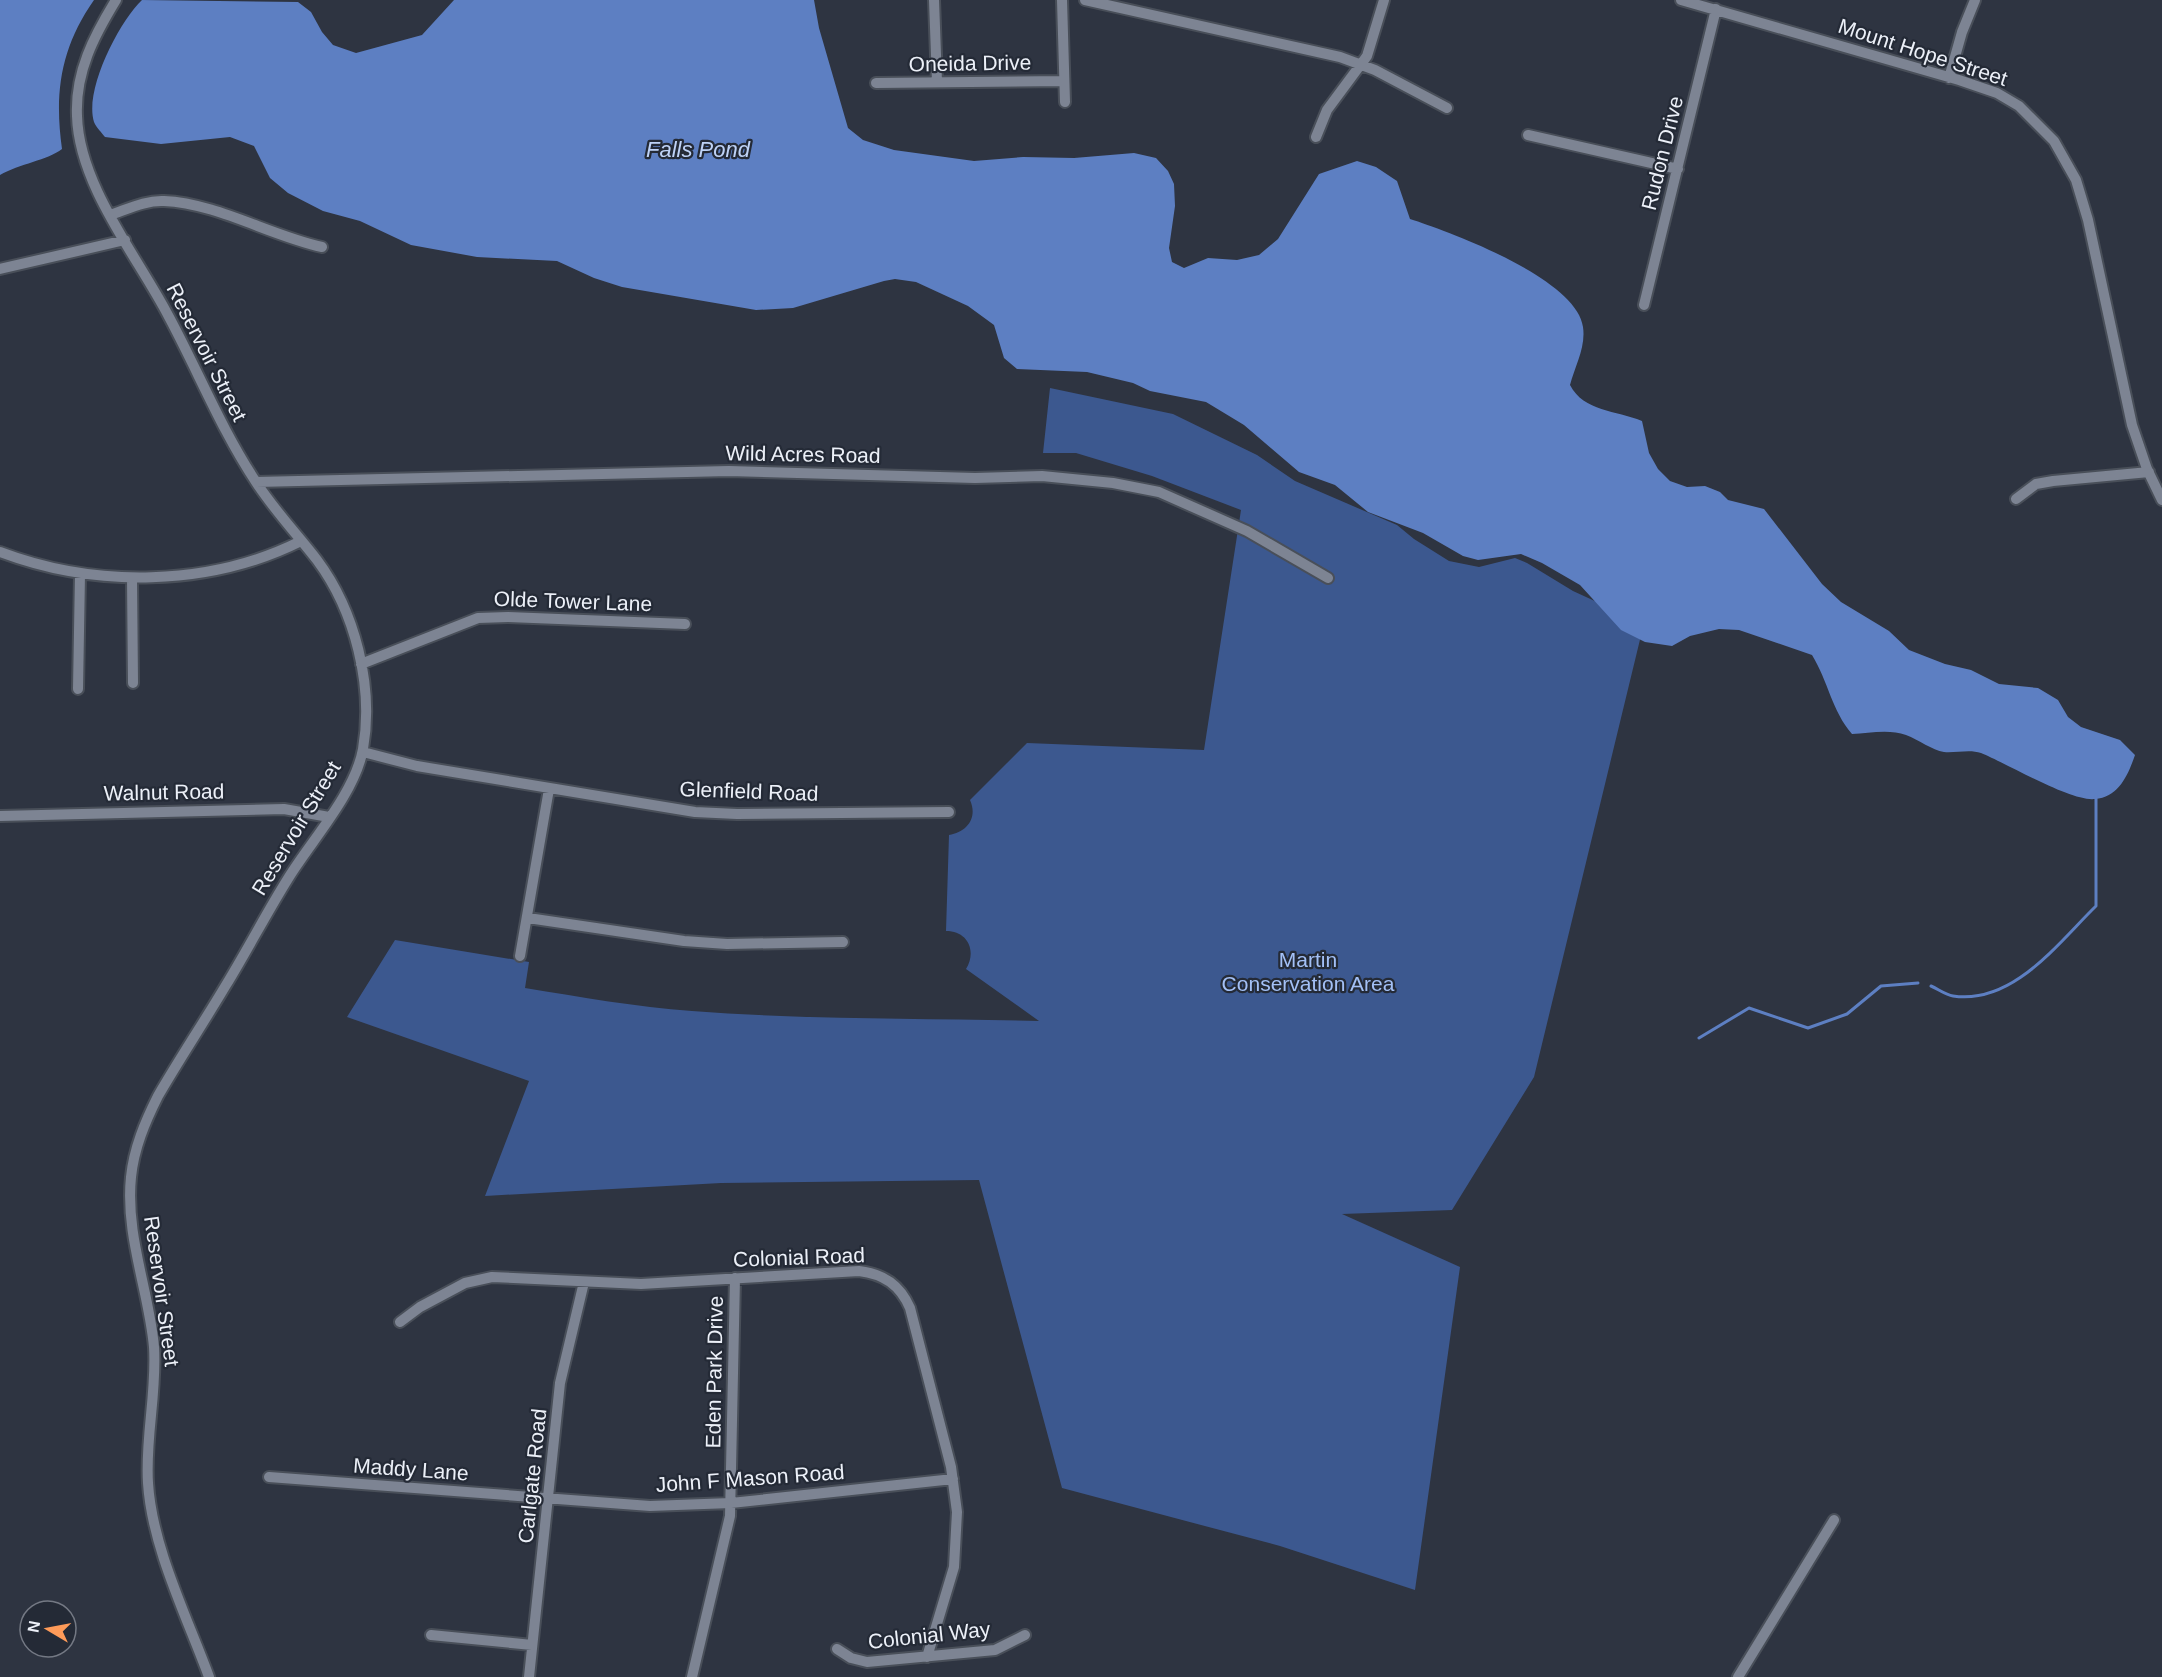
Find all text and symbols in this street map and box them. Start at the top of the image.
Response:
street label: Mount Hope Street [1836,14,2011,90]
street label: Oneida Drive [909,50,1031,76]
street label: Rudon Drive [1637,94,1687,212]
water label: Falls Pond [646,137,751,162]
street label: Reservoir Street [162,279,252,425]
street label: Wild Acres Road [725,441,881,467]
street label: Olde Tower Lane [493,587,653,615]
street label: Reservoir Street [247,757,345,899]
street label: Glenfield Road [679,777,819,805]
street label: Walnut Road [103,779,225,805]
park label: Martin Conservation Area [1222,948,1395,995]
street label: Reservoir Street [140,1214,184,1368]
street label: Colonial Road [733,1243,865,1271]
street label: Eden Park Drive [701,1295,727,1449]
street label: Carlgate Road [513,1407,551,1545]
street label: Maddy Lane [353,1453,469,1485]
street label: John F Mason Road [655,1460,845,1496]
north arrow [18,1599,78,1659]
street label: Colonial Way [867,1617,992,1653]
text: N [24,1619,43,1634]

